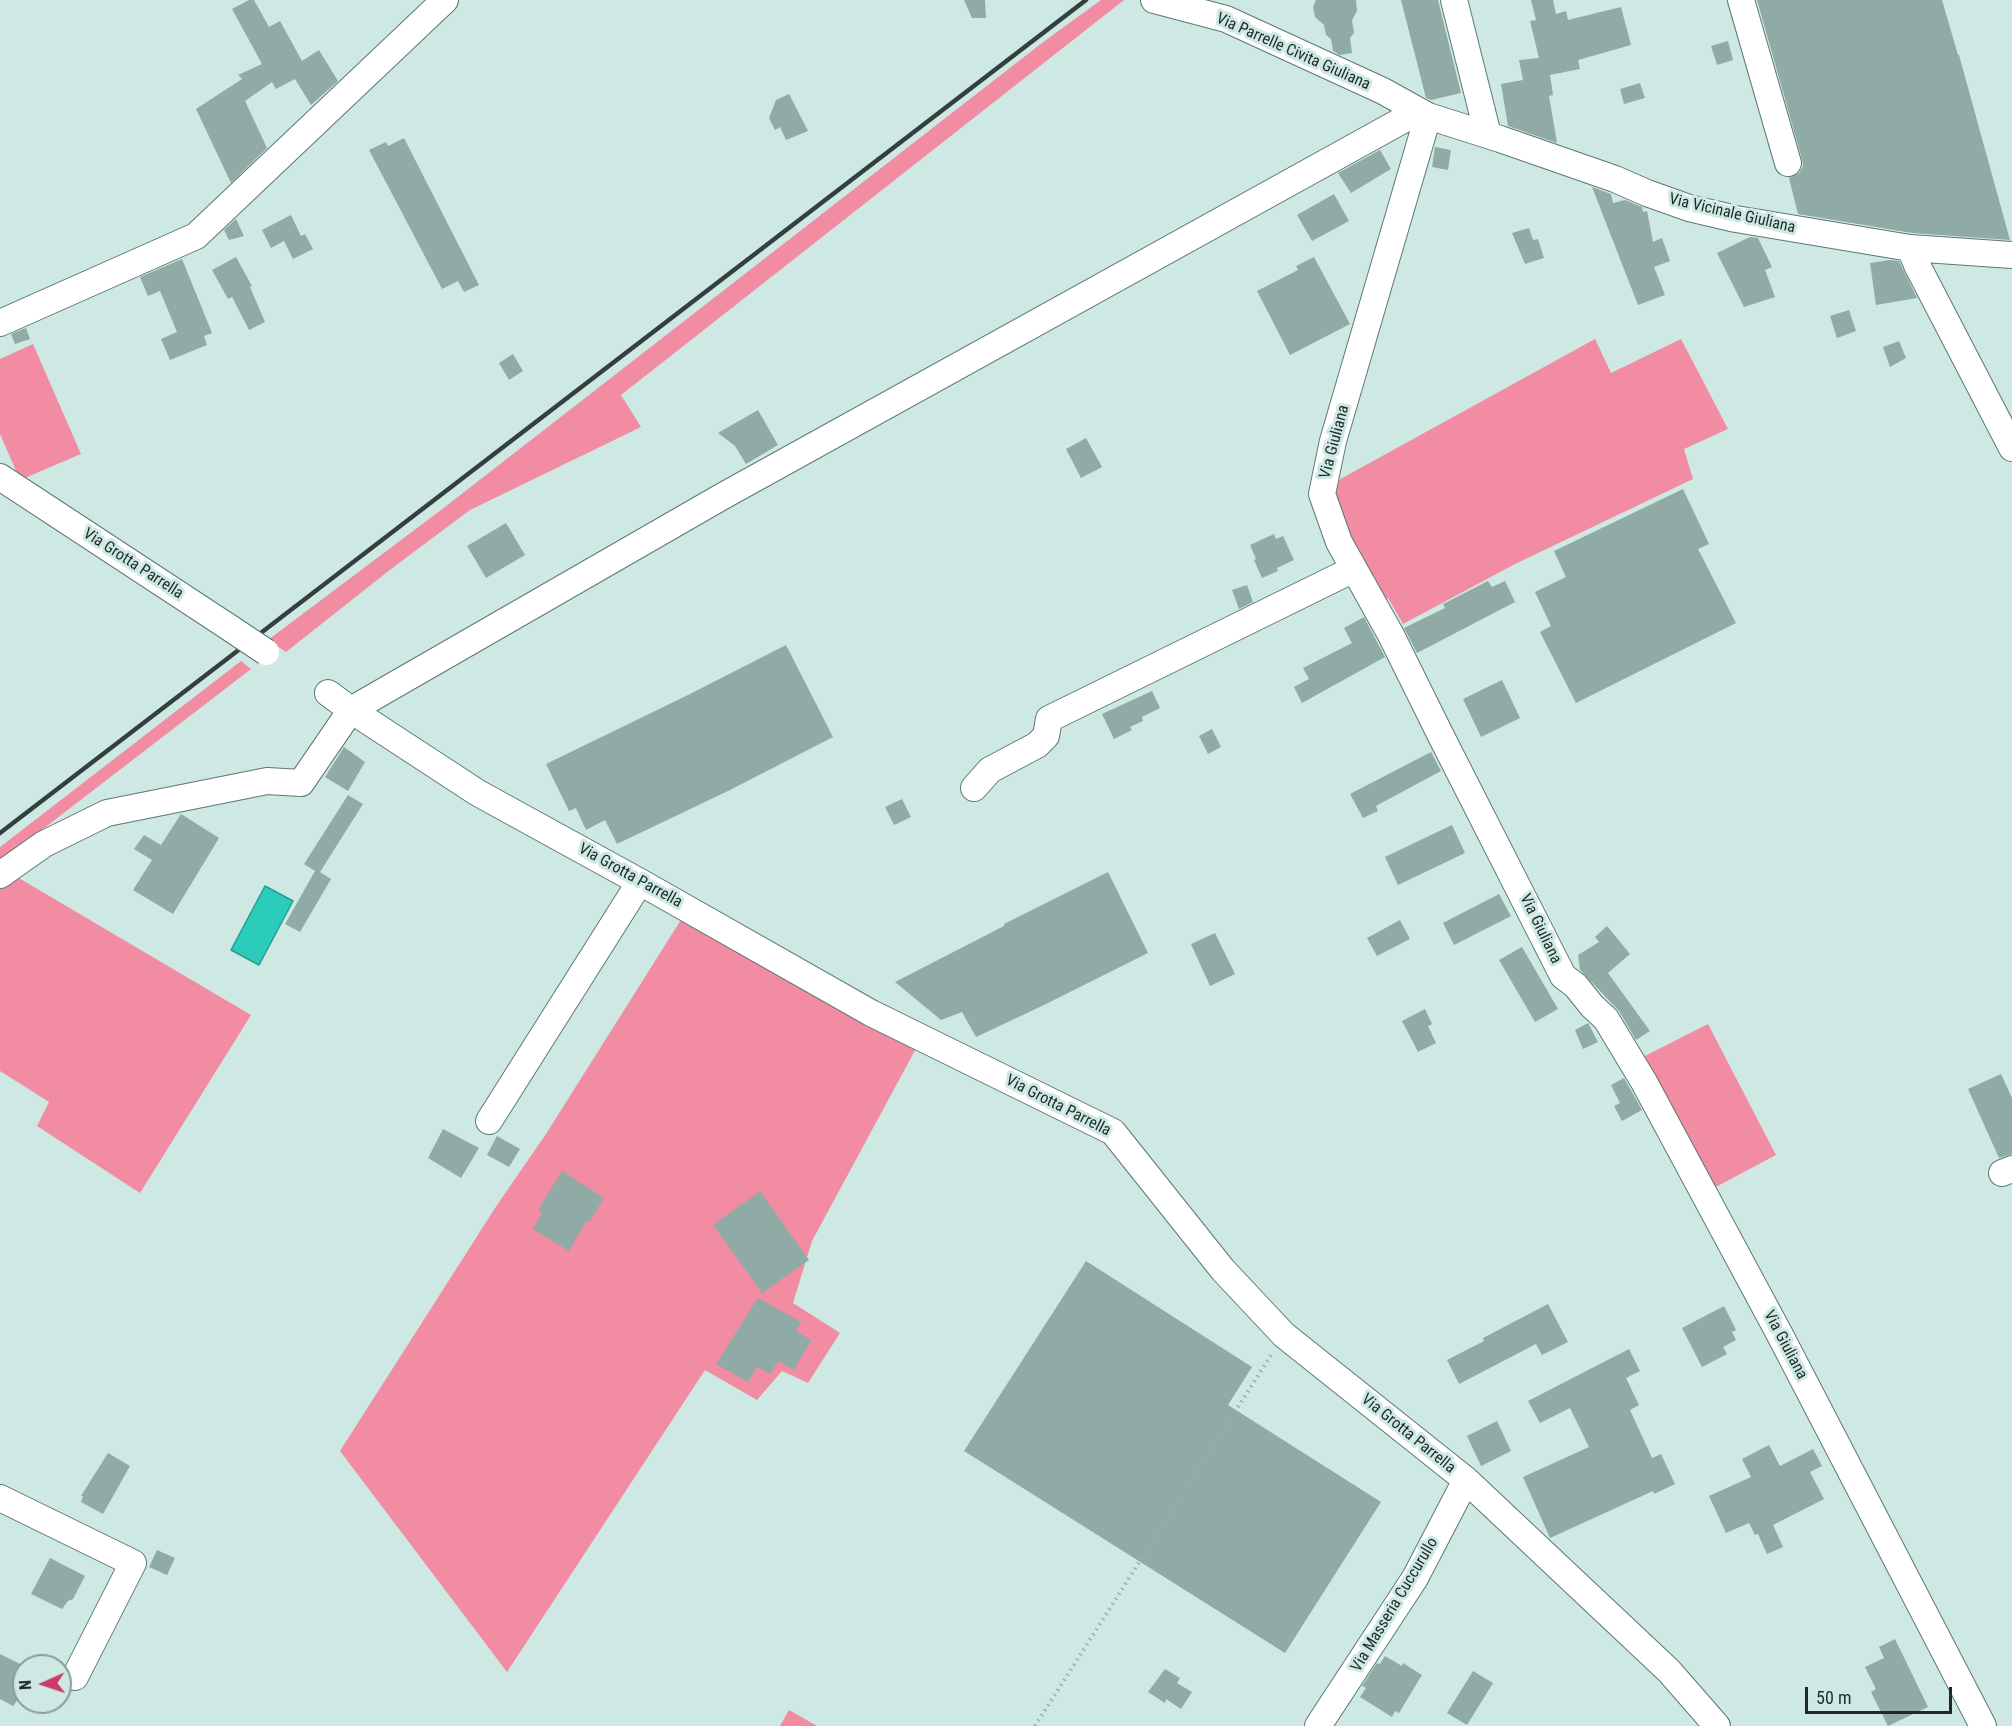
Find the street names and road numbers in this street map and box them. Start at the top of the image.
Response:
street label: Via Parrelle Civita Giuliana [1213,9,1373,95]
street label: Via Vicinale Giuliana [1667,190,1797,238]
street label: Via Giuliana [1316,403,1354,481]
street label: Via Grotta Parrella [79,524,187,604]
street label: Via Grotta Parrella [575,840,685,912]
street label: Via Giuliana [1515,891,1565,967]
street label: Via Grotta Parrella [1002,1071,1114,1141]
street label: Via Giuliana [1759,1307,1811,1383]
street label: Via Grotta Parrella [1357,1390,1459,1478]
street label: Via Masseria Cuccurullo [1347,1534,1443,1676]

